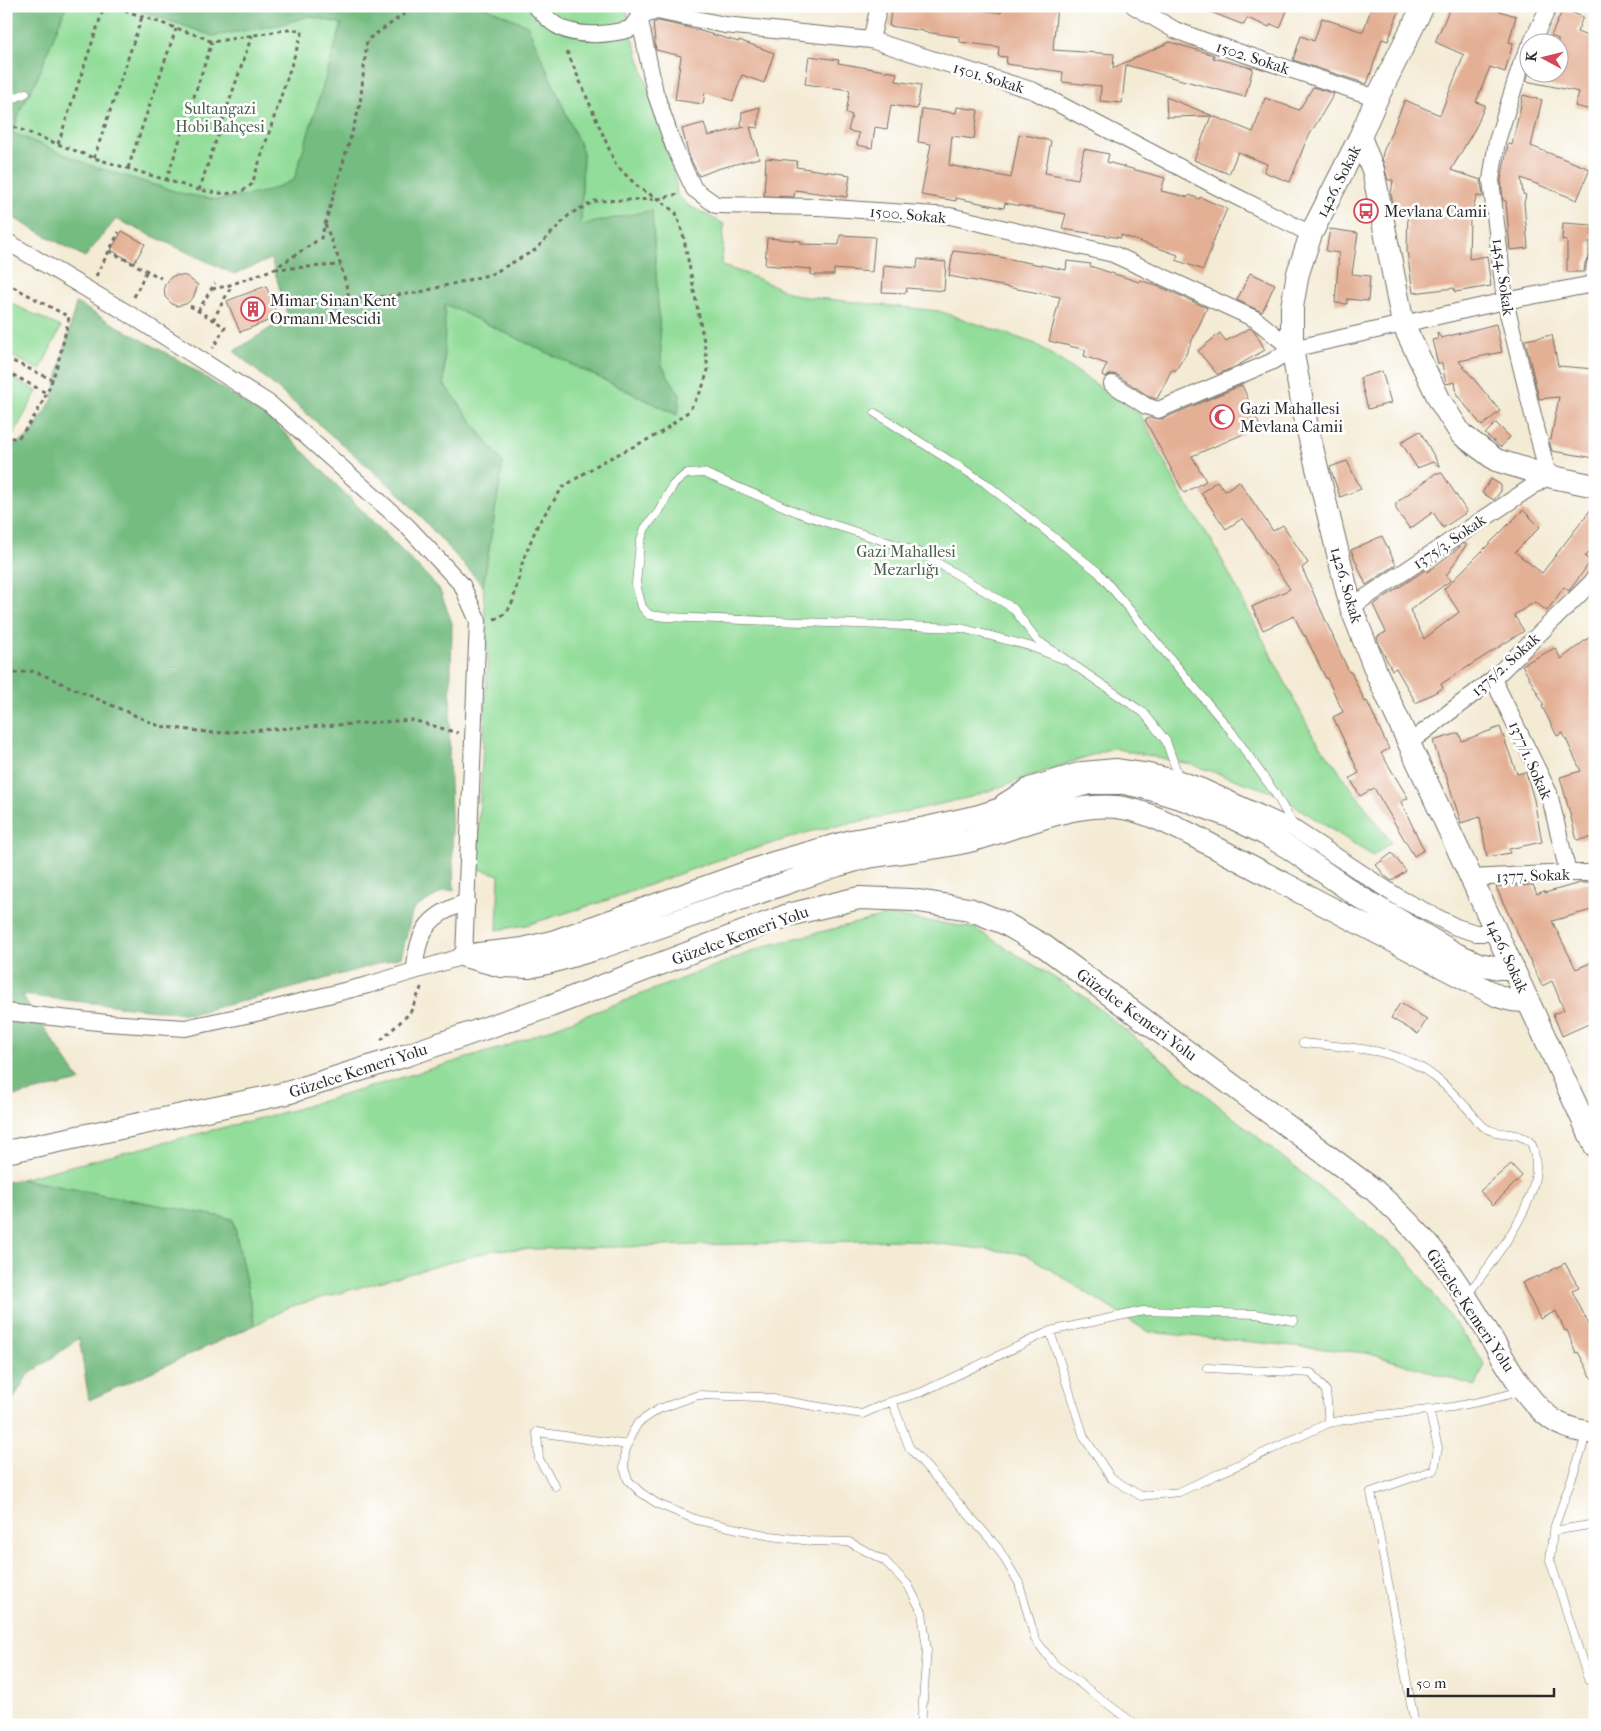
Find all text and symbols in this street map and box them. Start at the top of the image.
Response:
north arrow [1518,32,1568,82]
street label: 1502. Sokak [1214,37,1293,79]
text: K [1523,50,1541,63]
street label: 1501. Sokak [951,58,1028,98]
park label: Sultangazi Hobi Bahçesi [175,99,265,136]
street label: 1426. Sokak [1312,141,1365,221]
bus stop icon: Mevlana Camii [1353,198,1379,224]
street label: 1500. Sokak [869,202,948,227]
place label: Mevlana Camii [1384,202,1487,221]
street label: 1454. Sokak [1489,237,1518,318]
place label: Mimar Sinan Kent Ormanı Mescidi [270,291,397,328]
building icon: Mimar Sinan Kent Ormanı Mescidi [240,296,266,322]
place label: Gazi Mahallesi Mevlana Camii [1240,399,1343,436]
mosque icon: Gazi Mahallesi Mevlana Camii [1209,404,1235,430]
street label: 1375/3. Sokak [1409,510,1490,573]
park label: Gazi Mahallesi Mezarlığı [856,542,956,579]
street label: 1426. Sokak [1327,545,1367,626]
street label: 1375/2. Sokak [1467,628,1544,700]
street label: 1377/1. Sokak [1505,718,1557,803]
street label: 1377. Sokak [1496,865,1571,886]
street label: Güzelce Kemeri Yolu [669,902,811,969]
street label: 1426. Sokak [1482,917,1533,997]
street label: Güzelce Kemeri Yolu [1073,964,1201,1064]
street label: Güzelce Kemeri Yolu [287,1039,430,1102]
street label: Güzelce Kemeri Yolu [1422,1245,1519,1375]
scale bar [1408,1666,1555,1698]
text: 50 m [1416,1674,1447,1692]

